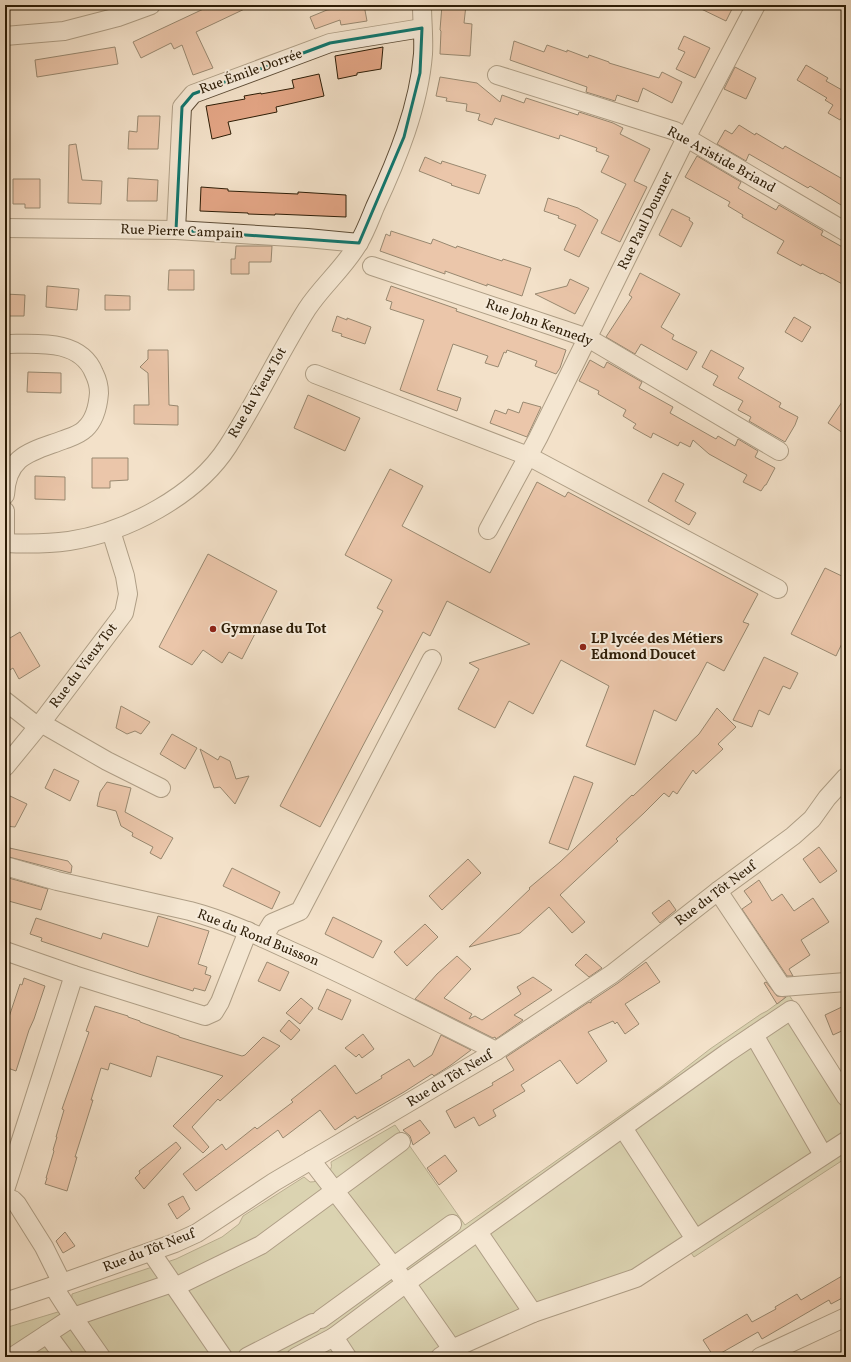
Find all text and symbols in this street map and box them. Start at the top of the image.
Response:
street label: Rue Émile Dorrée [197,44,305,99]
street label: Rue Aristide Briand [663,122,779,198]
street label: Rue Paul Doumer [614,168,678,273]
street label: Rue Pierre Campain [120,220,244,244]
street label: Rue John Kennedy [483,295,596,351]
street label: Rue du Vieux Tot [224,344,292,442]
street label: Rue du Vieux Tot [46,619,122,712]
place label: Gymnase du Tot [221,620,327,639]
marker: Gymnase du Tot [208,624,218,634]
place label: LP lycée des Métiers Edmond Doucet [591,630,723,665]
marker: LP lycée des Métiers Edmond Doucet [578,642,588,652]
street label: Rue du Tôt Neuf [671,856,761,931]
street label: Rue du Rond Buisson [194,905,322,971]
street label: Rue du Tôt Neuf [403,1045,498,1112]
street label: Rue du Tôt Neuf [100,1224,199,1277]

